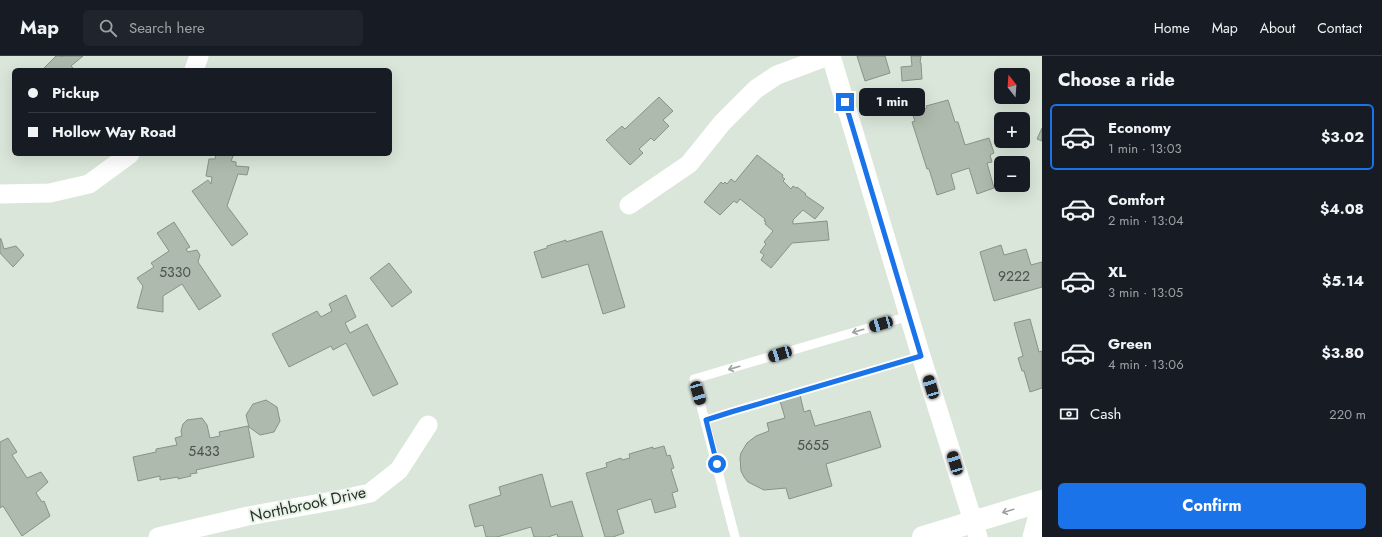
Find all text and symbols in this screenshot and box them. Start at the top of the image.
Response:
search box [83,10,363,46]
text: Map [20,14,59,41]
icon: search [97,17,119,39]
text: Search here [129,17,205,39]
text: Home [1154,18,1190,38]
text: Map [1212,18,1238,38]
text: About [1260,18,1295,38]
text: Contact [1317,18,1362,38]
text: Choose a ride [1058,67,1175,93]
north arrow [994,68,1030,104]
map controls [994,68,1030,192]
text: Pickup [52,82,99,104]
callout: 1 min [859,88,925,116]
text: 1 min [876,92,908,111]
route end [836,93,854,111]
button: + [994,112,1030,148]
text: Economy [1108,117,1171,139]
icon: car [1060,119,1096,155]
text: Hollow Way Road [52,121,176,143]
text: $3.02 [1321,126,1364,148]
text: 1 min · 13:03 [1108,139,1182,158]
button: − [994,156,1030,192]
text: Comfort [1108,189,1165,211]
icon: car [1060,191,1096,227]
text: $4.08 [1320,198,1364,220]
text: 2 min · 13:04 [1108,211,1184,230]
text: XL [1108,261,1126,283]
house number: 5330 [159,262,191,282]
icon: car [1060,263,1096,299]
house number: 9222 [998,266,1030,286]
text: $5.14 [1322,270,1364,292]
text: 3 min · 13:05 [1108,283,1183,302]
car [868,315,894,333]
one-way arrow [852,328,865,335]
text: Green [1108,333,1152,355]
icon: car [1060,335,1096,371]
text: $3.80 [1321,342,1364,364]
car [767,345,793,363]
text: 4 min · 13:06 [1108,355,1184,374]
one-way arrow [727,365,740,372]
car [922,374,940,400]
car [689,380,707,406]
icon: cash [1058,403,1080,425]
text: Cash [1090,403,1121,425]
text: 220 m [1329,405,1366,424]
house number: 5655 [797,435,829,455]
house number: 5433 [188,441,220,461]
car [946,450,964,476]
route start [708,455,726,473]
street label: Northbrook Drive [248,480,368,528]
button: Confirm [1058,483,1366,529]
one-way arrow [1001,508,1014,515]

